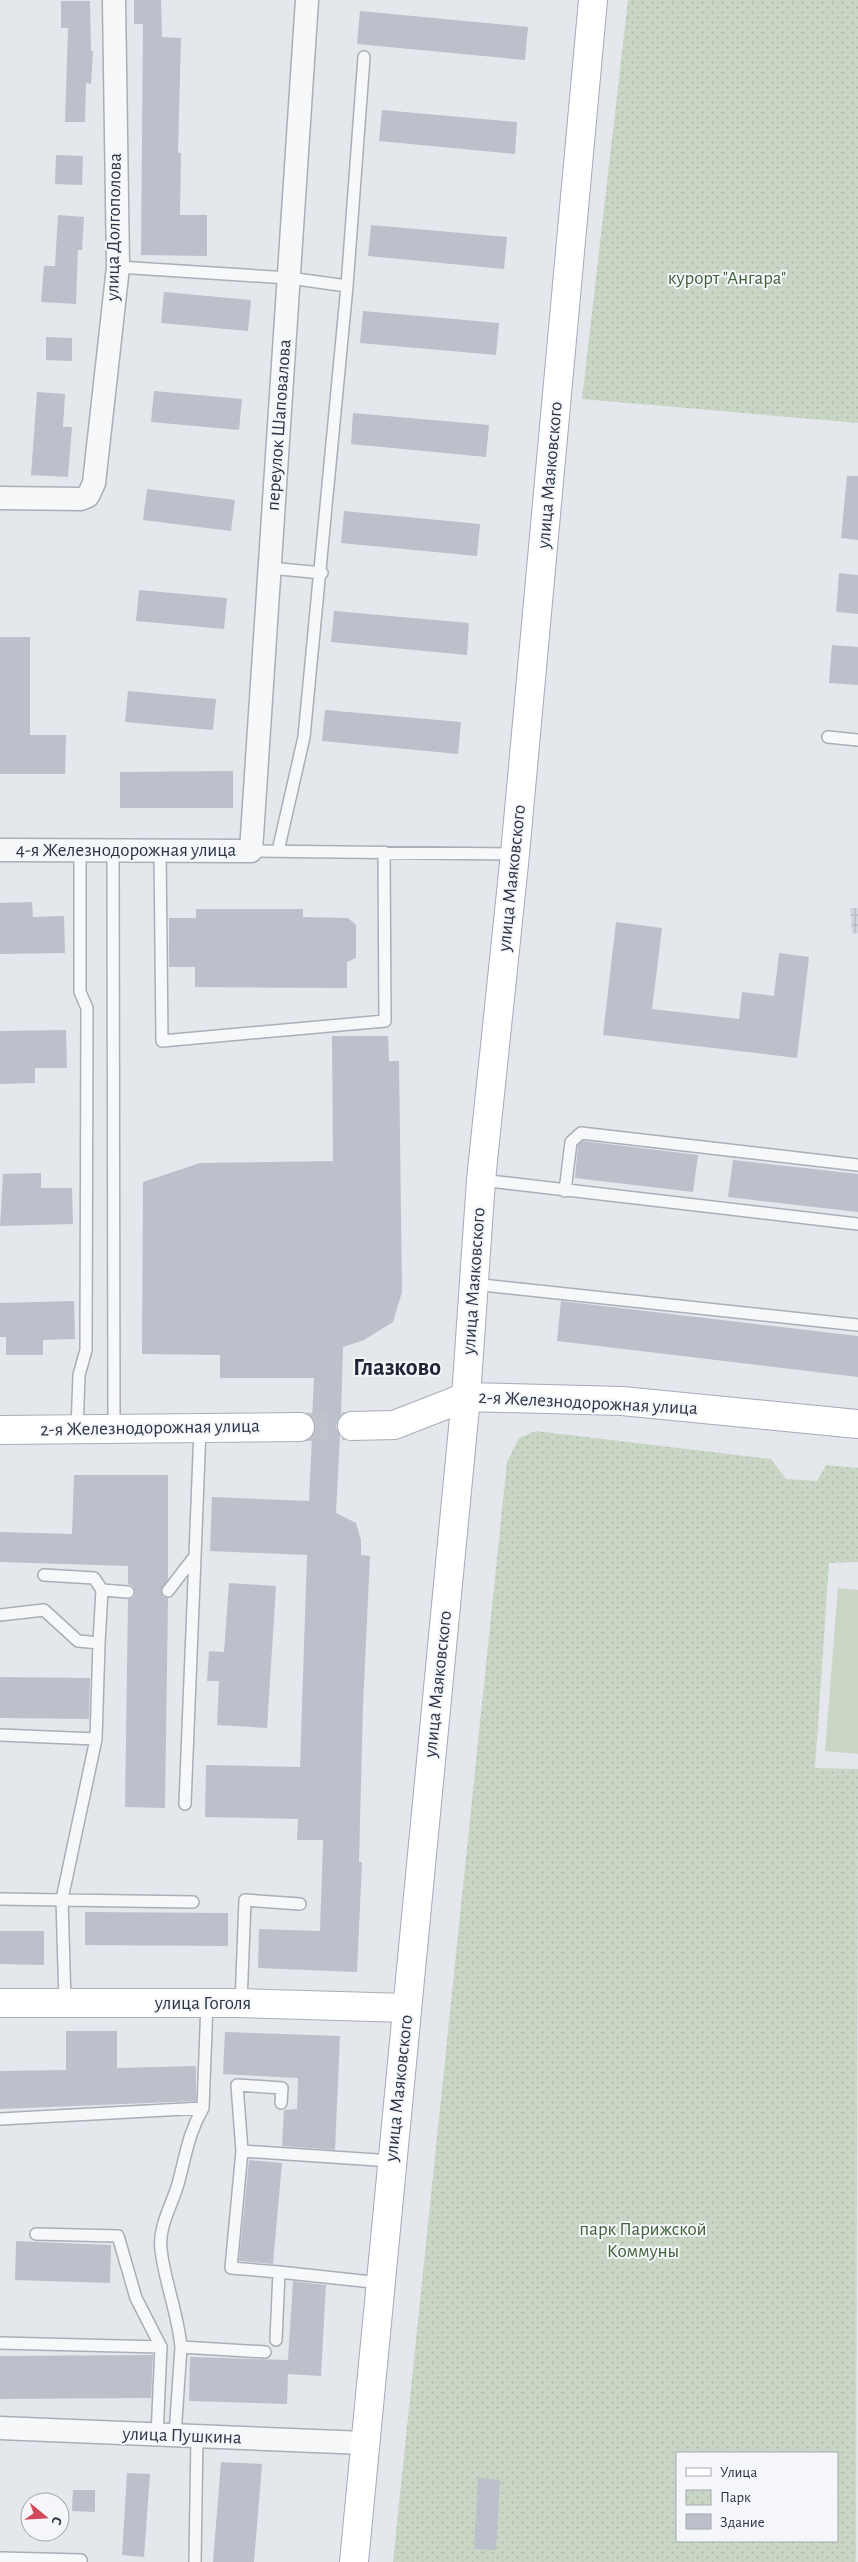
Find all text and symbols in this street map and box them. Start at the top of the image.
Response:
street label: улица Долгополова [103,153,125,302]
park label: курорт "Ангара" [668,269,786,288]
street label: переулок Шаповалова [264,338,294,511]
street label: улица Маяковского [534,401,566,550]
street label: улица Маяковского [495,804,529,953]
street label: 4-я Железнодорожная улица [16,841,236,860]
street label: улица Маяковского [459,1207,489,1356]
district label: Глазково [353,1356,441,1380]
street label: 2-я Железнодорожная улица [478,1388,699,1418]
street label: 2-я Железнодорожная улица [40,1417,260,1439]
street label: улица Маяковского [421,1610,455,1759]
street label: улица Гоголя [154,1994,251,2013]
street label: улица Маяковского [382,2014,416,2163]
park label: парк Парижской Коммуны [579,2220,707,2261]
street label: улица Пушкина [121,2424,242,2448]
legend [676,2452,838,2542]
text: Улица [720,2465,757,2480]
text: Парк [720,2490,751,2505]
north arrow [20,2492,70,2542]
text: С [48,2515,64,2527]
text: Здание [720,2515,765,2530]

